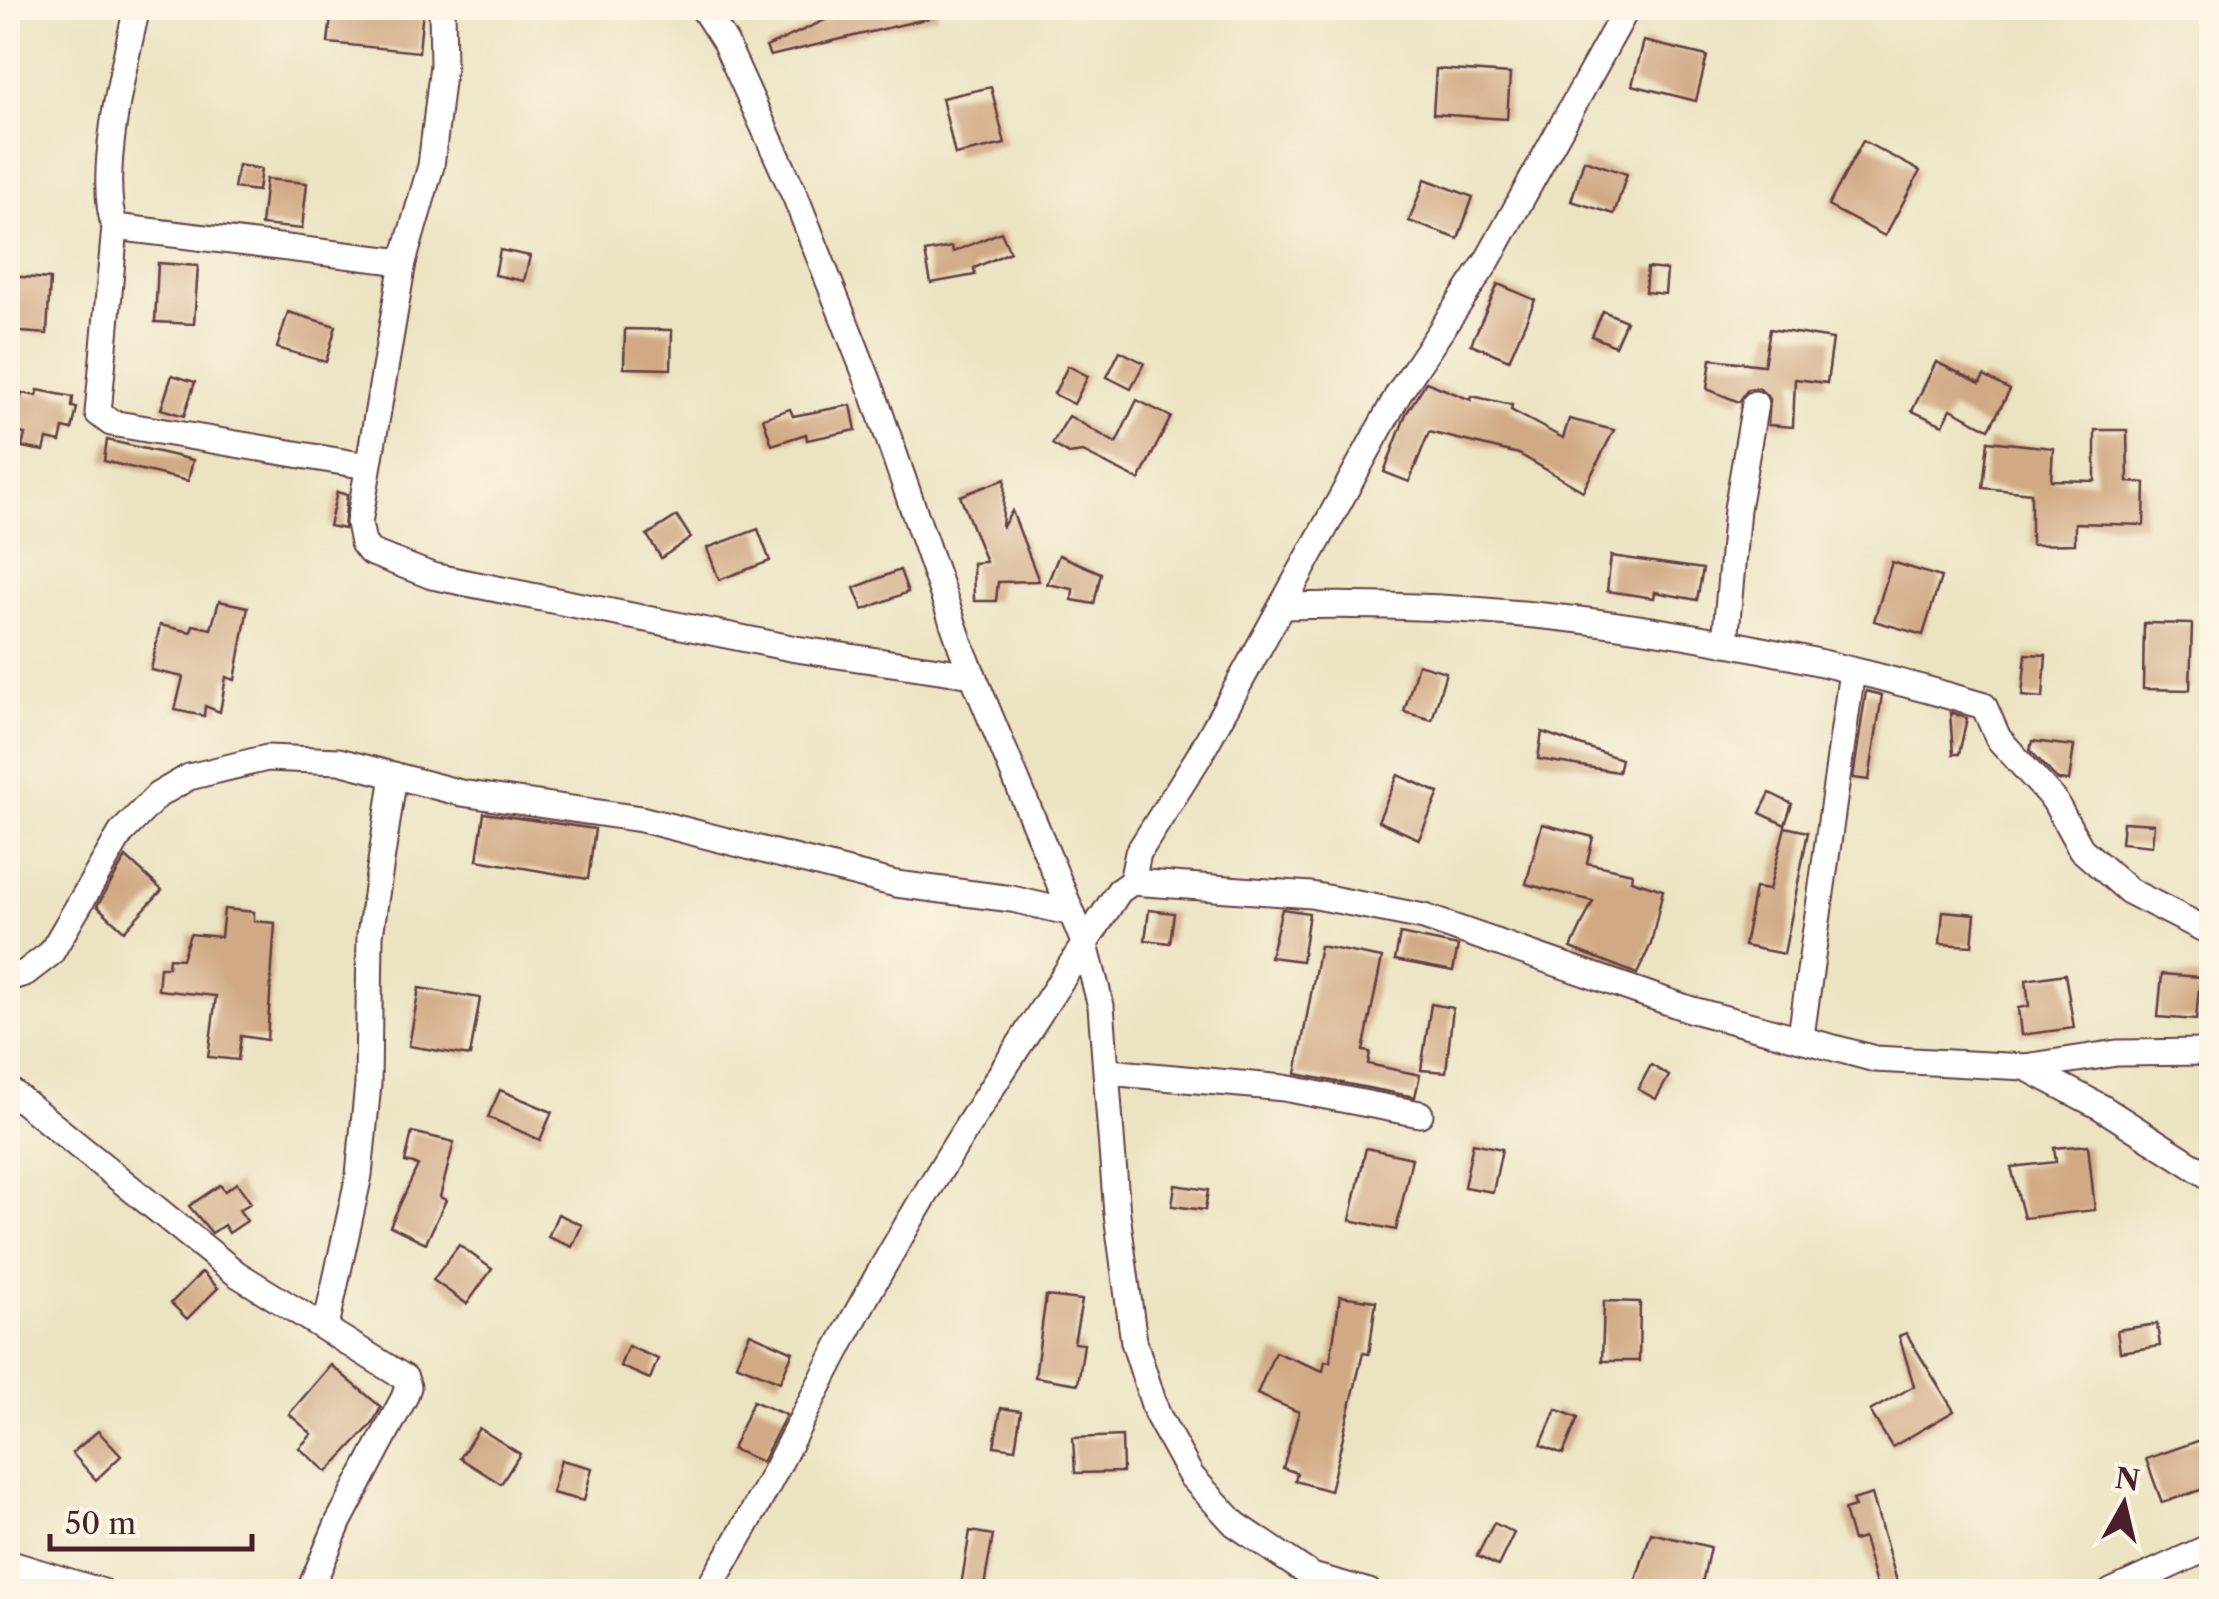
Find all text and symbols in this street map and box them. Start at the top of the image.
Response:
north arrow [2074,1454,2174,1554]
text: N [2113,1461,2142,1498]
scale bar [50,1489,252,1551]
text: 50 m [65,1505,136,1542]

